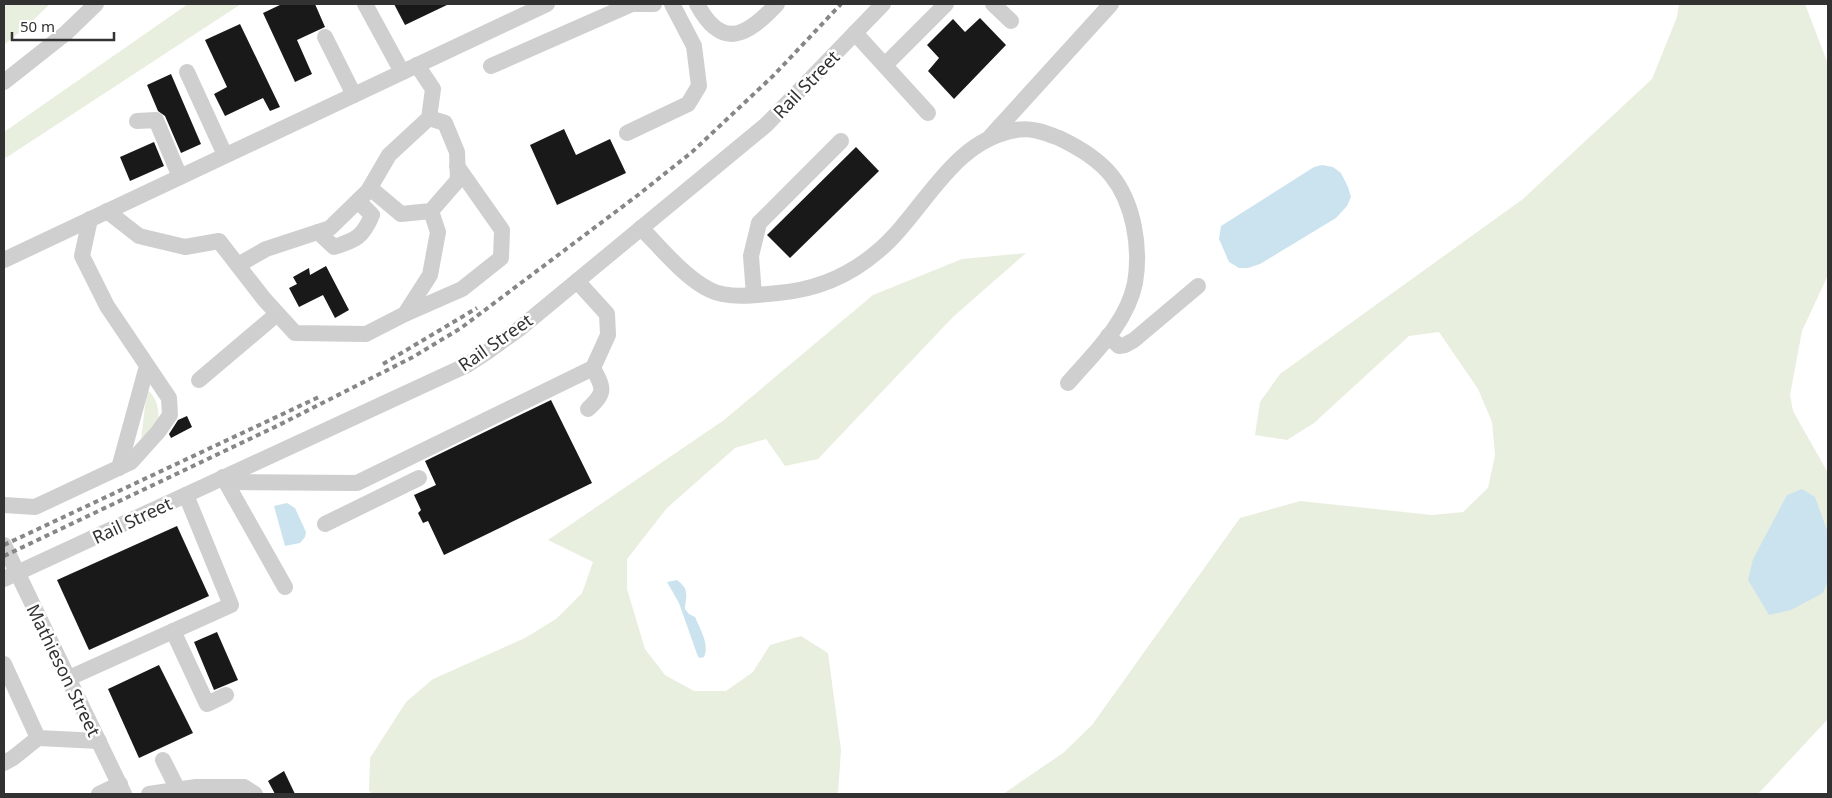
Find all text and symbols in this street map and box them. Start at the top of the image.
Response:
scale bar [12,10,115,42]
text: 50 m [20,16,55,36]
street label: Rail Street [768,45,845,123]
street label: Rail Street [453,307,537,376]
street label: Rail Street [88,491,176,549]
street label: Mathieson Street [22,600,107,741]

